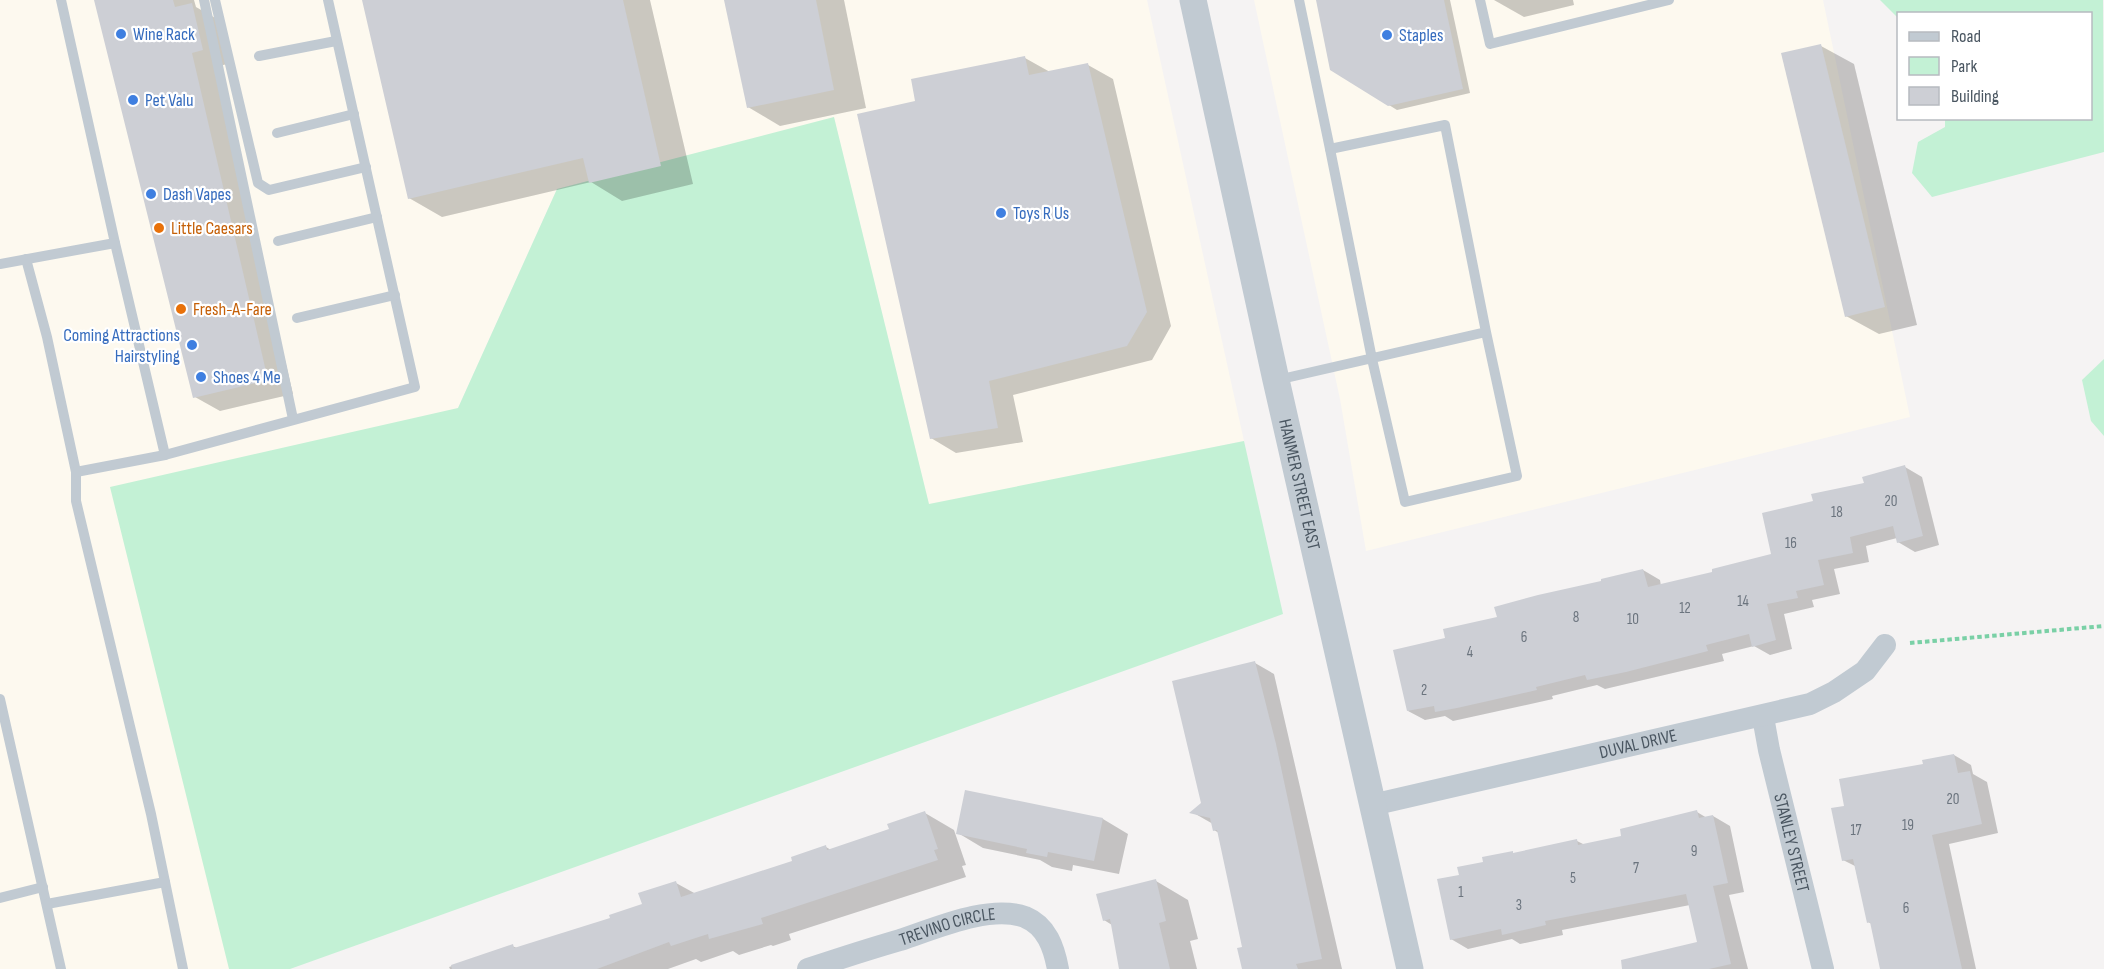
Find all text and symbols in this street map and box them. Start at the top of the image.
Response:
legend [1897,12,2092,120]
place label: Wine Rack [133,24,195,45]
place label: Staples [1399,25,1444,46]
text: Road [1951,26,1981,47]
marker: Wine Rack [114,27,128,41]
marker: Staples [1380,28,1394,42]
text: Park [1951,56,1977,77]
text: Building [1951,86,1999,107]
place label: Pet Valu [145,90,193,111]
marker: Pet Valu [126,93,140,107]
place label: Dash Vapes [163,184,231,205]
marker: Dash Vapes [144,187,158,201]
place label: Toys R Us [1013,203,1069,224]
marker: Toys R Us [994,206,1008,220]
place label: Little Caesars [171,218,253,239]
marker: Little Caesars [152,221,166,235]
place label: Fresh-A-Fare [193,299,272,320]
marker: Fresh-A-Fare [174,302,188,316]
place label: Coming Attractions Hairstyling [63,325,180,367]
marker: Coming Attractions Hairstyling [185,338,199,352]
place label: Shoes 4 Me [213,367,281,388]
marker: Shoes 4 Me [194,370,208,384]
street label: HANMER STREET EAST [1274,417,1324,552]
house number: 20 [1885,492,1897,511]
house number: 18 [1831,503,1843,522]
house number: 16 [1785,534,1797,553]
house number: 14 [1737,592,1749,611]
house number: 12 [1679,599,1691,618]
house number: 8 [1573,608,1579,627]
house number: 10 [1627,610,1639,629]
house number: 6 [1521,628,1527,647]
house number: 4 [1467,643,1473,662]
house number: 2 [1421,681,1427,700]
street label: DUVAL DRIVE [1597,725,1679,763]
house number: 20 [1947,790,1959,809]
street label: STANLEY STREET [1769,791,1814,894]
house number: 19 [1902,816,1914,835]
house number: 17 [1850,821,1862,840]
house number: 9 [1691,842,1697,861]
house number: 7 [1633,859,1639,878]
house number: 5 [1570,869,1576,888]
house number: 1 [1458,883,1464,902]
house number: 3 [1516,896,1522,915]
house number: 6 [1903,899,1909,918]
street label: TREVINO CIRCLE [897,904,996,951]

